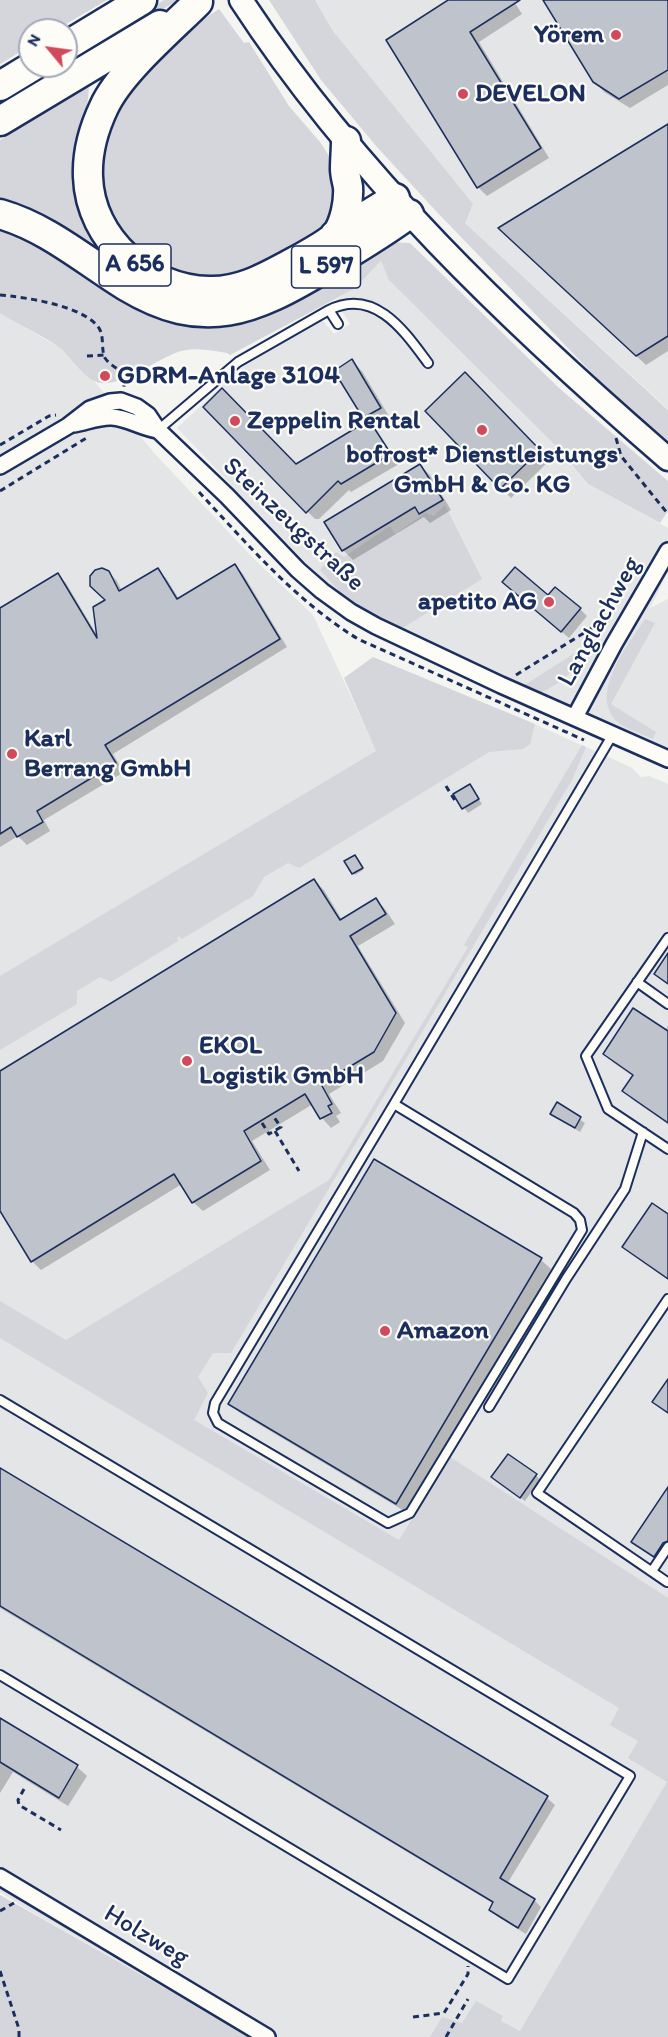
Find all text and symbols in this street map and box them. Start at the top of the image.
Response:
north arrow [18,18,78,78]
place label: Yörem [534,19,604,51]
marker: Yörem [609,28,623,42]
text: N [23,31,44,49]
place label: DEVELON [475,78,586,110]
marker: DEVELON [456,87,470,101]
road number: A 656 [99,244,171,286]
road number: L 597 [292,246,360,288]
place label: GDRM-Anlage 3104 [117,360,340,392]
marker: GDRM-Anlage 3104 [98,369,112,383]
place label: Zeppelin Rental [247,405,420,437]
marker: Zeppelin Rental [228,414,242,428]
marker: bofrost* Dienstleistungs GmbH & Co. KG [475,423,489,437]
place label: bofrost* Dienstleistungs GmbH & Co. KG [346,439,618,500]
street label: Steinzeugstraße [216,451,370,599]
street label: Langlachweg [552,552,648,692]
place label: apetito AG [418,586,537,618]
marker: apetito AG [542,595,556,609]
place label: Karl Berrang GmbH [24,723,191,784]
marker: Karl Berrang GmbH [5,747,19,761]
place label: EKOL Logistik GmbH [199,1030,364,1092]
marker: EKOL Logistik GmbH [180,1054,194,1068]
place label: Amazon [397,1315,489,1347]
marker: Amazon [378,1324,392,1338]
street label: Holzweg [98,1898,194,1974]

